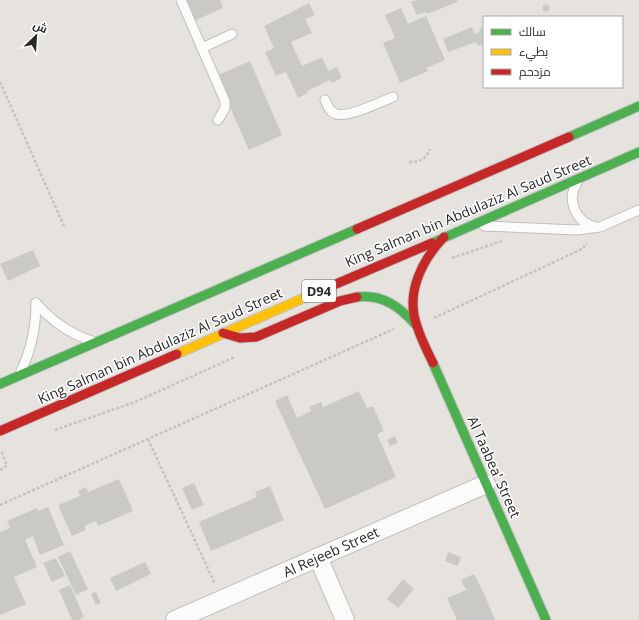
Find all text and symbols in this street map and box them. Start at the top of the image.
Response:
north arrow [16,16,56,56]
legend [483,16,623,88]
text: ش [31,17,50,36]
text: سالك [519,23,546,40]
text: بطيء [519,43,548,62]
text: مزدحم [519,63,551,80]
street label: King Salman bin Abdulaziz Al Saud Street [342,150,594,271]
road number: D94 [302,280,336,302]
street label: King Salman bin Abdulaziz Al Saud Street [35,283,285,408]
street label: Al Taabea' Street [464,413,525,521]
street label: Al Rejeeb Street [280,522,382,581]

